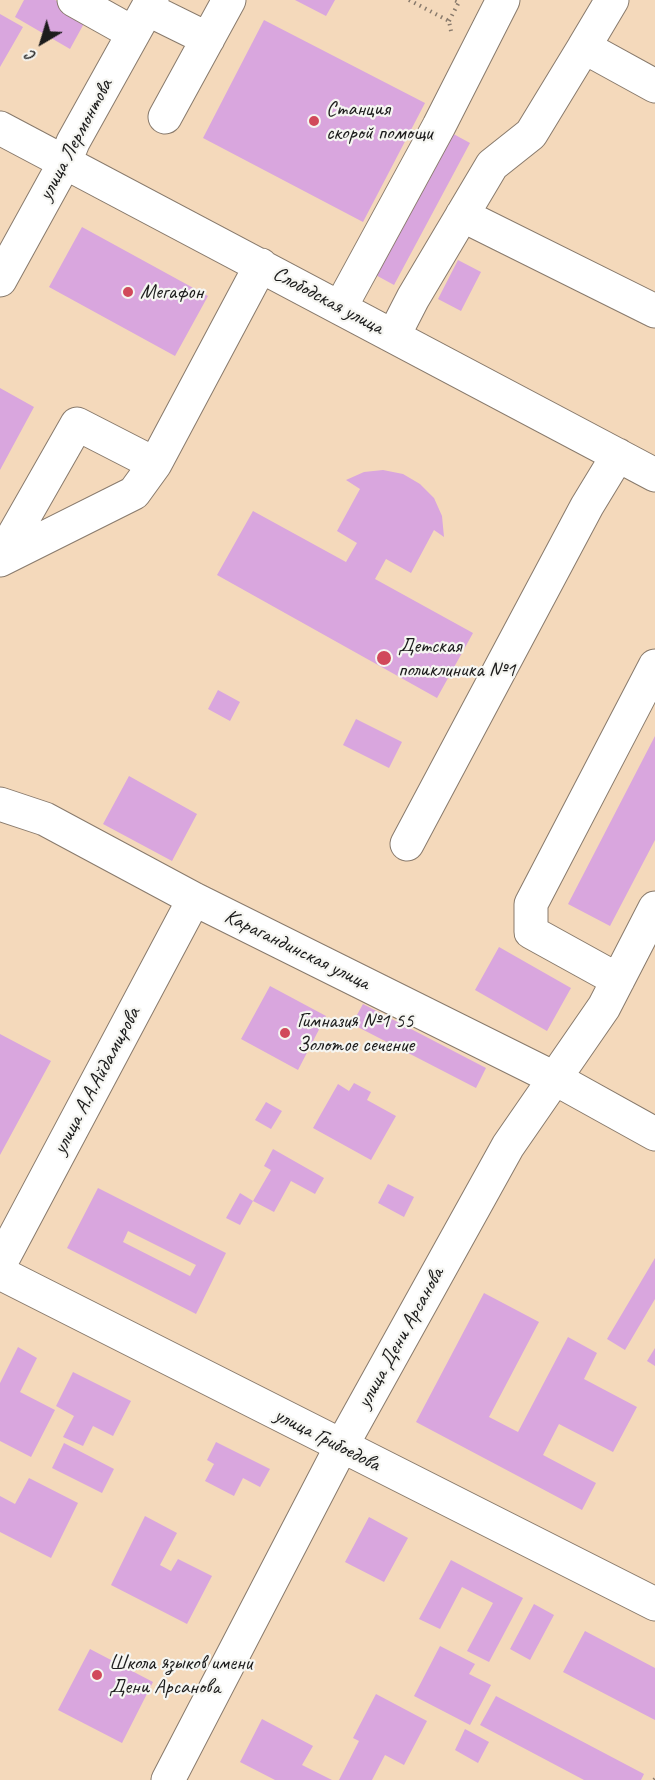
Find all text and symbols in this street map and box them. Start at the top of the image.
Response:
north arrow [12,12,72,72]
text: С [22,46,40,66]
street label: улица Лермонтова [33,75,119,205]
place label: Станция скорой помощи [326,96,432,146]
marker: Станция скорой помощи [307,114,321,128]
street label: Слободская улица [268,261,388,341]
place label: Мегафон [140,279,203,305]
marker: Мегафон [121,285,135,299]
place label: Детская поликлиника №1 [398,633,515,683]
marker: Детская поликлиника №1 [375,649,393,667]
street label: Карагандинская улица [220,904,374,996]
street label: улица А.А.Айдамирова [48,1003,146,1159]
place label: Гимназия №1 55 Золотое сечение [297,1008,414,1058]
marker: Гимназия №1 55 Золотое сечение [278,1026,292,1040]
street label: улица Дени Арсанова [352,1263,450,1413]
street label: улица Грибоедова [270,1403,384,1477]
place label: Школа языков имени Дени Арсанова [109,1650,252,1700]
marker: Школа языков имени Дени Арсанова [90,1668,104,1682]

